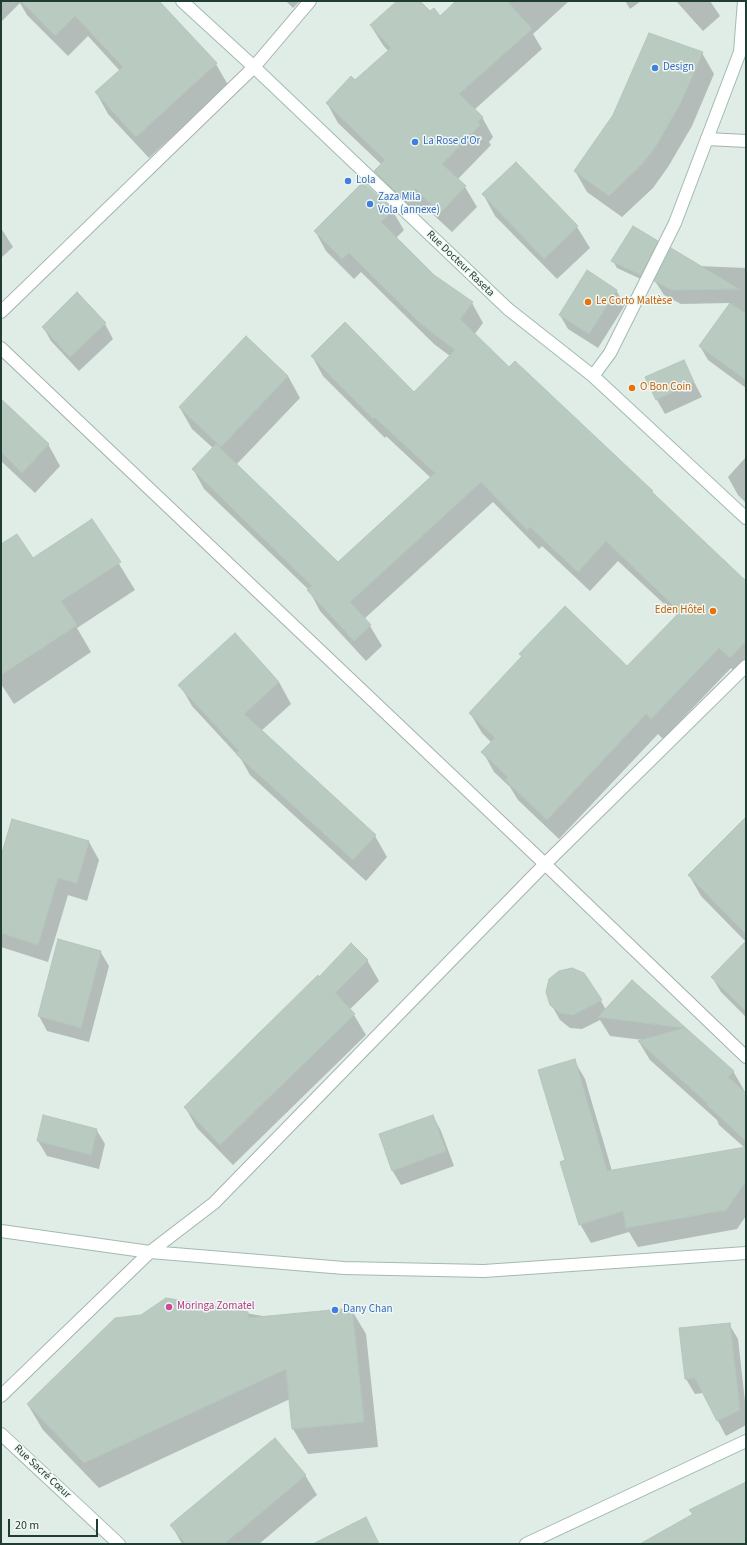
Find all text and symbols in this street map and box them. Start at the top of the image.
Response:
place label: Design [663,61,694,75]
marker: Design [650,63,660,73]
place label: La Rose d'Or [423,135,480,149]
marker: La Rose d'Or [410,137,420,147]
place label: Lola [356,174,376,188]
marker: Lola [343,176,353,186]
place label: Zaza Mila Vola (annexe) [378,191,440,217]
marker: Zaza Mila Vola (annexe) [365,199,375,209]
street label: Rue Docteur Raseta [423,228,497,300]
place label: Le Corto Maltèse [596,295,672,309]
marker: Le Corto Maltèse [583,297,593,307]
place label: O Bon Coin [640,381,691,395]
marker: O Bon Coin [627,383,637,393]
place label: Eden Hôtel [655,604,705,618]
marker: Eden Hôtel [708,606,718,616]
place label: Moringa Zomatel [177,1300,255,1314]
marker: Moringa Zomatel [164,1302,174,1312]
place label: Dany Chan [343,1303,392,1317]
marker: Dany Chan [330,1305,340,1315]
street label: Rue Sacré Cœur [11,1442,73,1502]
scale bar [10,1511,100,1537]
text: 20 m [15,1517,39,1534]

